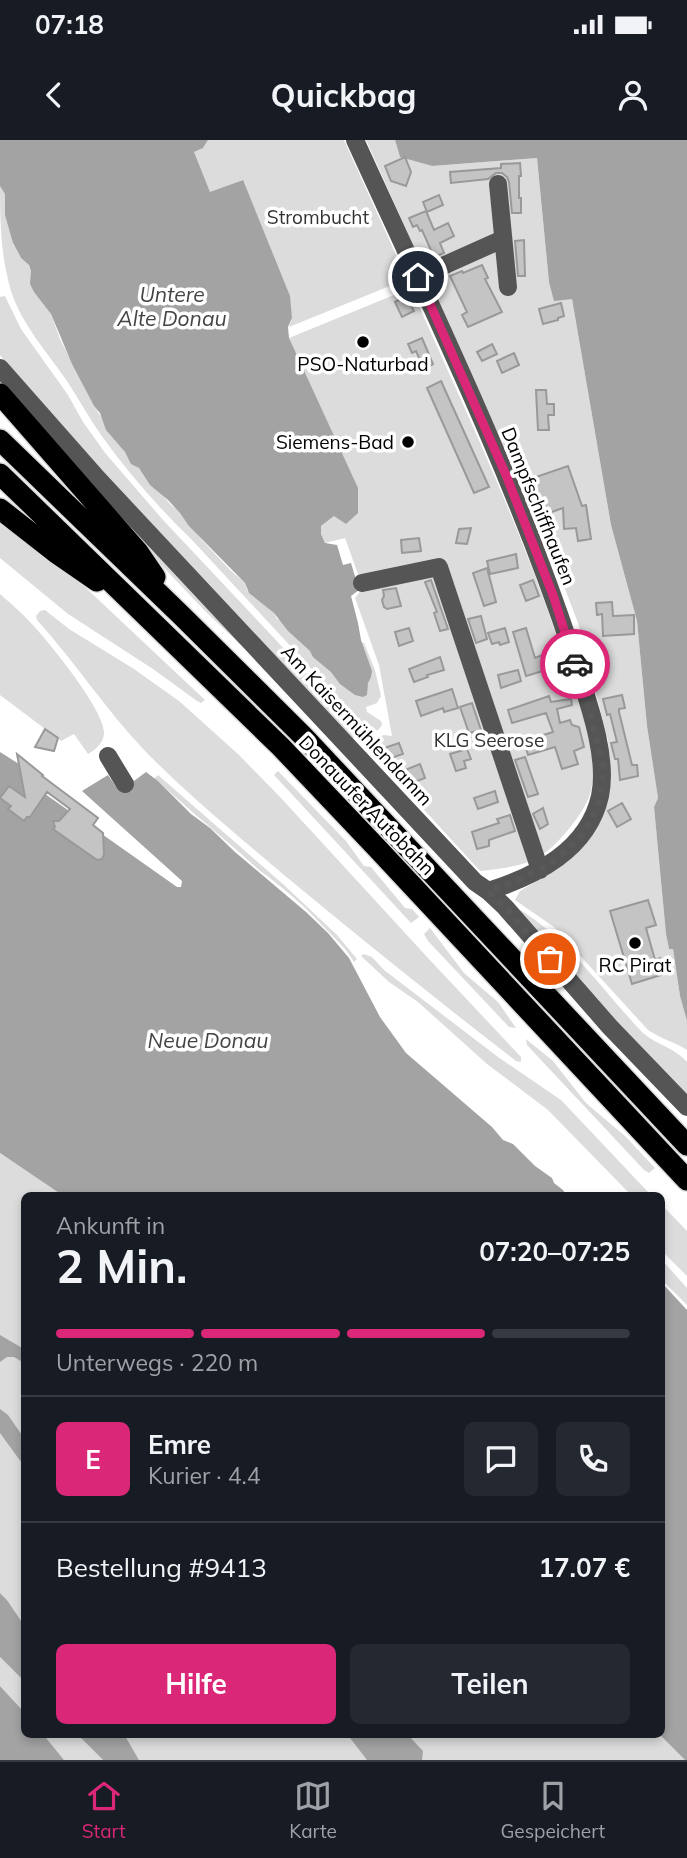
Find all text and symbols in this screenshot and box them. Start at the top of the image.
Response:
text: 07:18 [35,8,104,41]
text: Quickbag [271,75,416,115]
icon: back [35,76,73,114]
icon: person [614,76,652,114]
park label: Strombucht [267,205,370,229]
pin [388,247,448,307]
icon: home [399,258,437,296]
water label: Untere Alte Donau [116,281,227,331]
marker: PSO-Naturbad [355,334,371,350]
place label: PSO-Naturbad [297,352,429,376]
street label: Dampfschiffhaufen [496,424,582,588]
place label: Siemens-Bad [276,430,394,454]
marker: Siemens-Bad [400,434,416,450]
courier [540,629,610,699]
street label: Am Kaisermühlendamm [276,640,438,810]
icon: car [556,645,594,683]
park label: KLG Seerose [434,728,544,752]
street label: Donauufer Autobahn [294,730,440,880]
pin [520,929,580,989]
marker: RC Pirat [627,935,643,951]
icon: bag [531,940,569,978]
place label: RC Pirat [599,953,672,977]
water label: Neue Donau [148,1027,268,1053]
text: Ankunft in [56,1211,165,1240]
text: 07:20–07:25 [479,1235,630,1268]
text: 2 Min. [56,1237,187,1295]
text: Unterwegs · 220 m [56,1348,258,1377]
button: chat [464,1422,538,1496]
button: phone [556,1422,630,1496]
text: Emre [148,1428,211,1461]
text: E [85,1443,101,1476]
text: Kurier · 4.4 [148,1461,260,1490]
text: Bestellung #9413 [56,1551,267,1584]
text: 17.07 € [538,1551,630,1584]
button: Hilfe [56,1644,336,1724]
button: Teilen [350,1644,630,1724]
tab: Start [82,1777,126,1843]
tab: Karte [289,1777,337,1843]
tab: Gespeichert [500,1777,605,1843]

